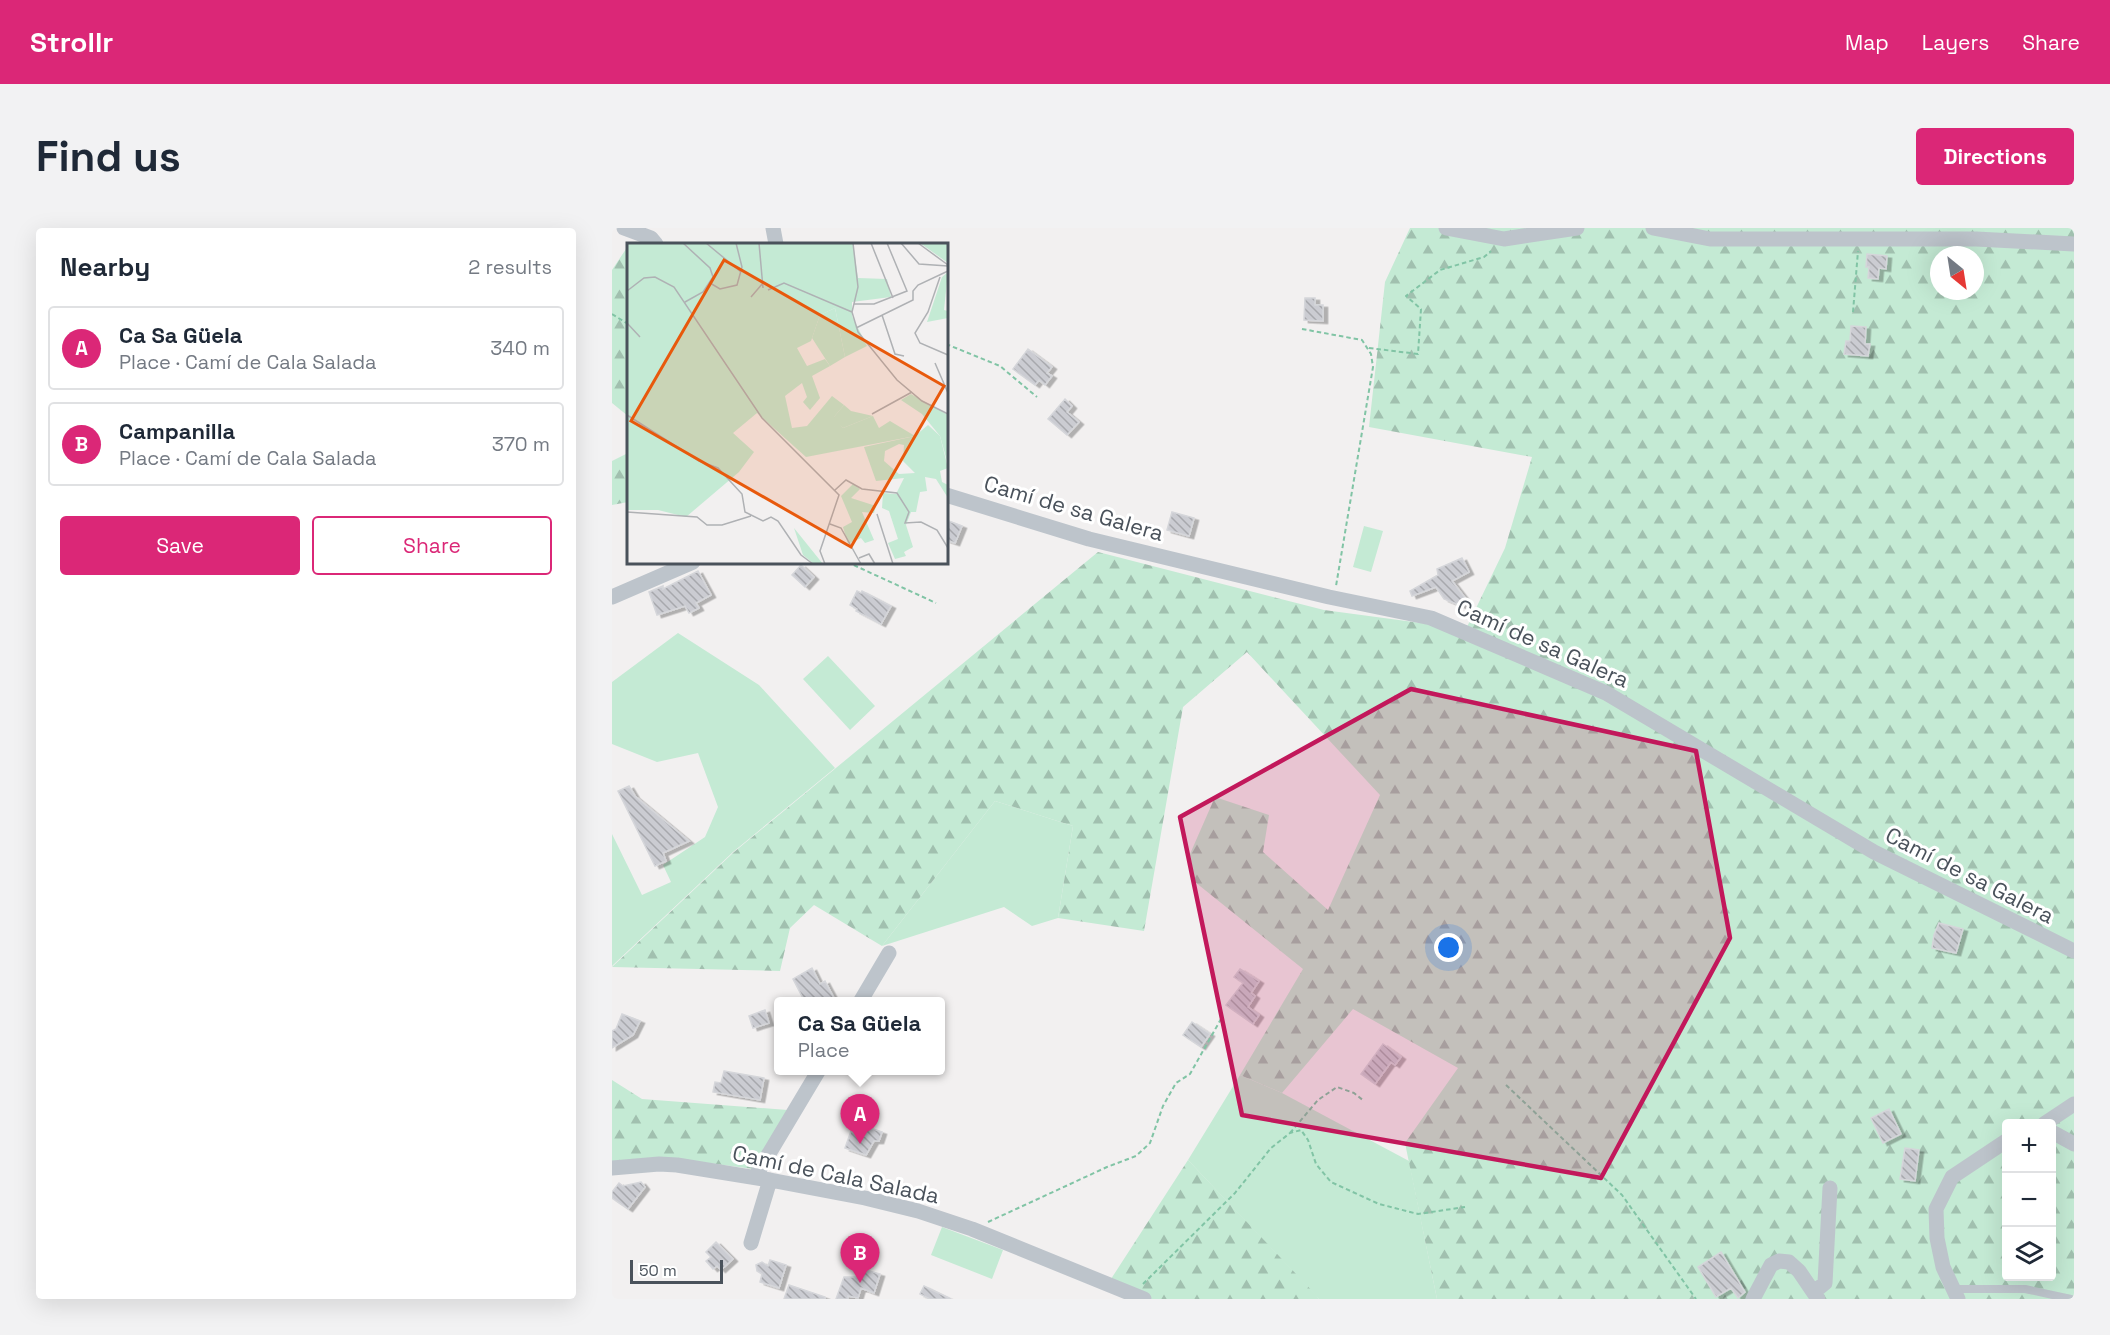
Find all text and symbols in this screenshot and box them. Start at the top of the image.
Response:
text: Strollr [30,24,113,60]
text: Map [1845,29,1889,56]
text: Layers [1922,29,1989,56]
text: Share [2022,29,2080,56]
button: Directions [1916,128,2074,185]
text: Find us [36,130,181,183]
inset map [627,243,948,564]
north arrow [1930,246,1984,300]
text: Nearby [60,250,150,284]
text: 2 results [468,254,552,280]
text: Ca Sa Güela [119,321,243,349]
text: A [75,335,88,361]
text: 340 m [490,335,550,361]
text: Place · Camí de Cala Salada [119,349,377,375]
text: Campanilla [119,417,235,445]
text: B [75,431,88,457]
text: 370 m [492,431,550,457]
text: Place · Camí de Cala Salada [119,445,377,471]
street label: Camí de sa Galera [981,469,1167,547]
button: Save [60,516,300,575]
button: Share [312,516,552,575]
street label: Camí de sa Galera [1453,592,1634,694]
street label: Camí de sa Galera [1881,820,2059,930]
your location [1434,933,1463,962]
popup [774,997,945,1075]
text: Ca Sa Güela [798,1009,921,1037]
text: Place [798,1037,850,1063]
pin: A [840,1094,880,1144]
map controls [2002,1119,2056,1281]
button: + [2002,1119,2056,1173]
street label: Camí de Cala Salada [730,1138,942,1210]
button: − [2002,1173,2056,1227]
button: layers [2002,1227,2056,1281]
pin: B [840,1234,880,1283]
scale bar [630,1257,723,1284]
text: 50 m [639,1260,677,1281]

